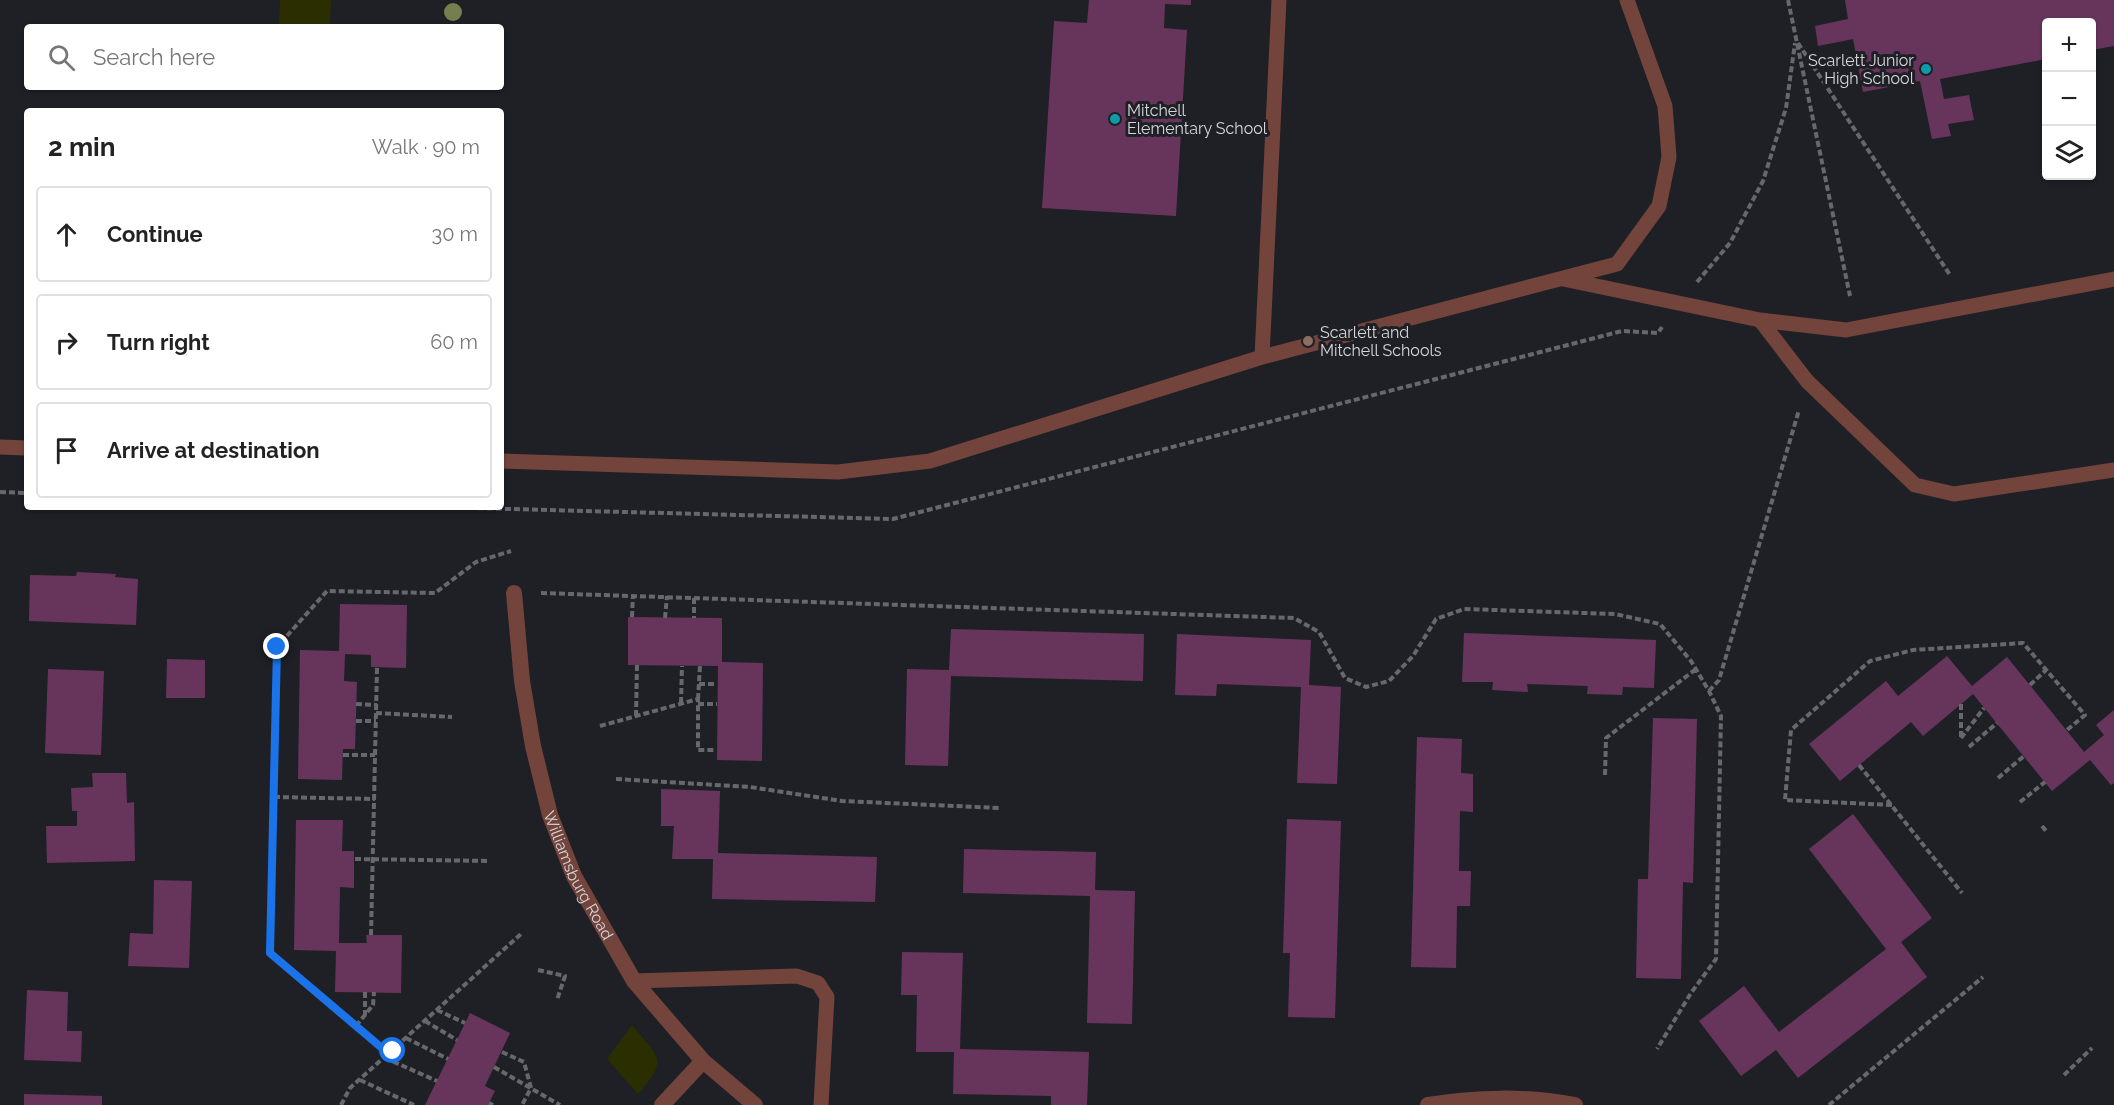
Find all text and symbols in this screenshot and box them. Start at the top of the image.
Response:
map controls [2042,18,2096,180]
button: + [2042,18,2096,72]
search box [24,24,504,90]
icon: search [45,41,78,74]
text: Search here [93,44,215,70]
place label: Scarlett Junior High School [1808,51,1915,88]
marker: Scarlett Junior High School [1919,62,1933,76]
button: − [2042,72,2096,126]
place label: Mitchell Elementary School [1127,101,1268,138]
marker: Mitchell Elementary School [1108,112,1122,126]
button: layers [2042,126,2096,180]
text: 2 min [48,132,115,162]
text: Walk · 90 m [372,135,480,159]
icon: ahead [50,218,83,251]
text: Continue [107,221,203,247]
text: 30 m [432,222,478,246]
place label: Scarlett and Mitchell Schools [1320,323,1442,360]
icon: right [50,326,83,359]
text: Turn right [107,329,210,355]
text: 60 m [430,330,478,354]
marker: Scarlett and Mitchell Schools [1301,334,1315,348]
icon: arrive [50,434,83,467]
text: Arrive at destination [107,437,320,463]
route end [263,633,289,659]
street label: Williamsburg Road [539,808,617,943]
route start [379,1037,405,1063]

